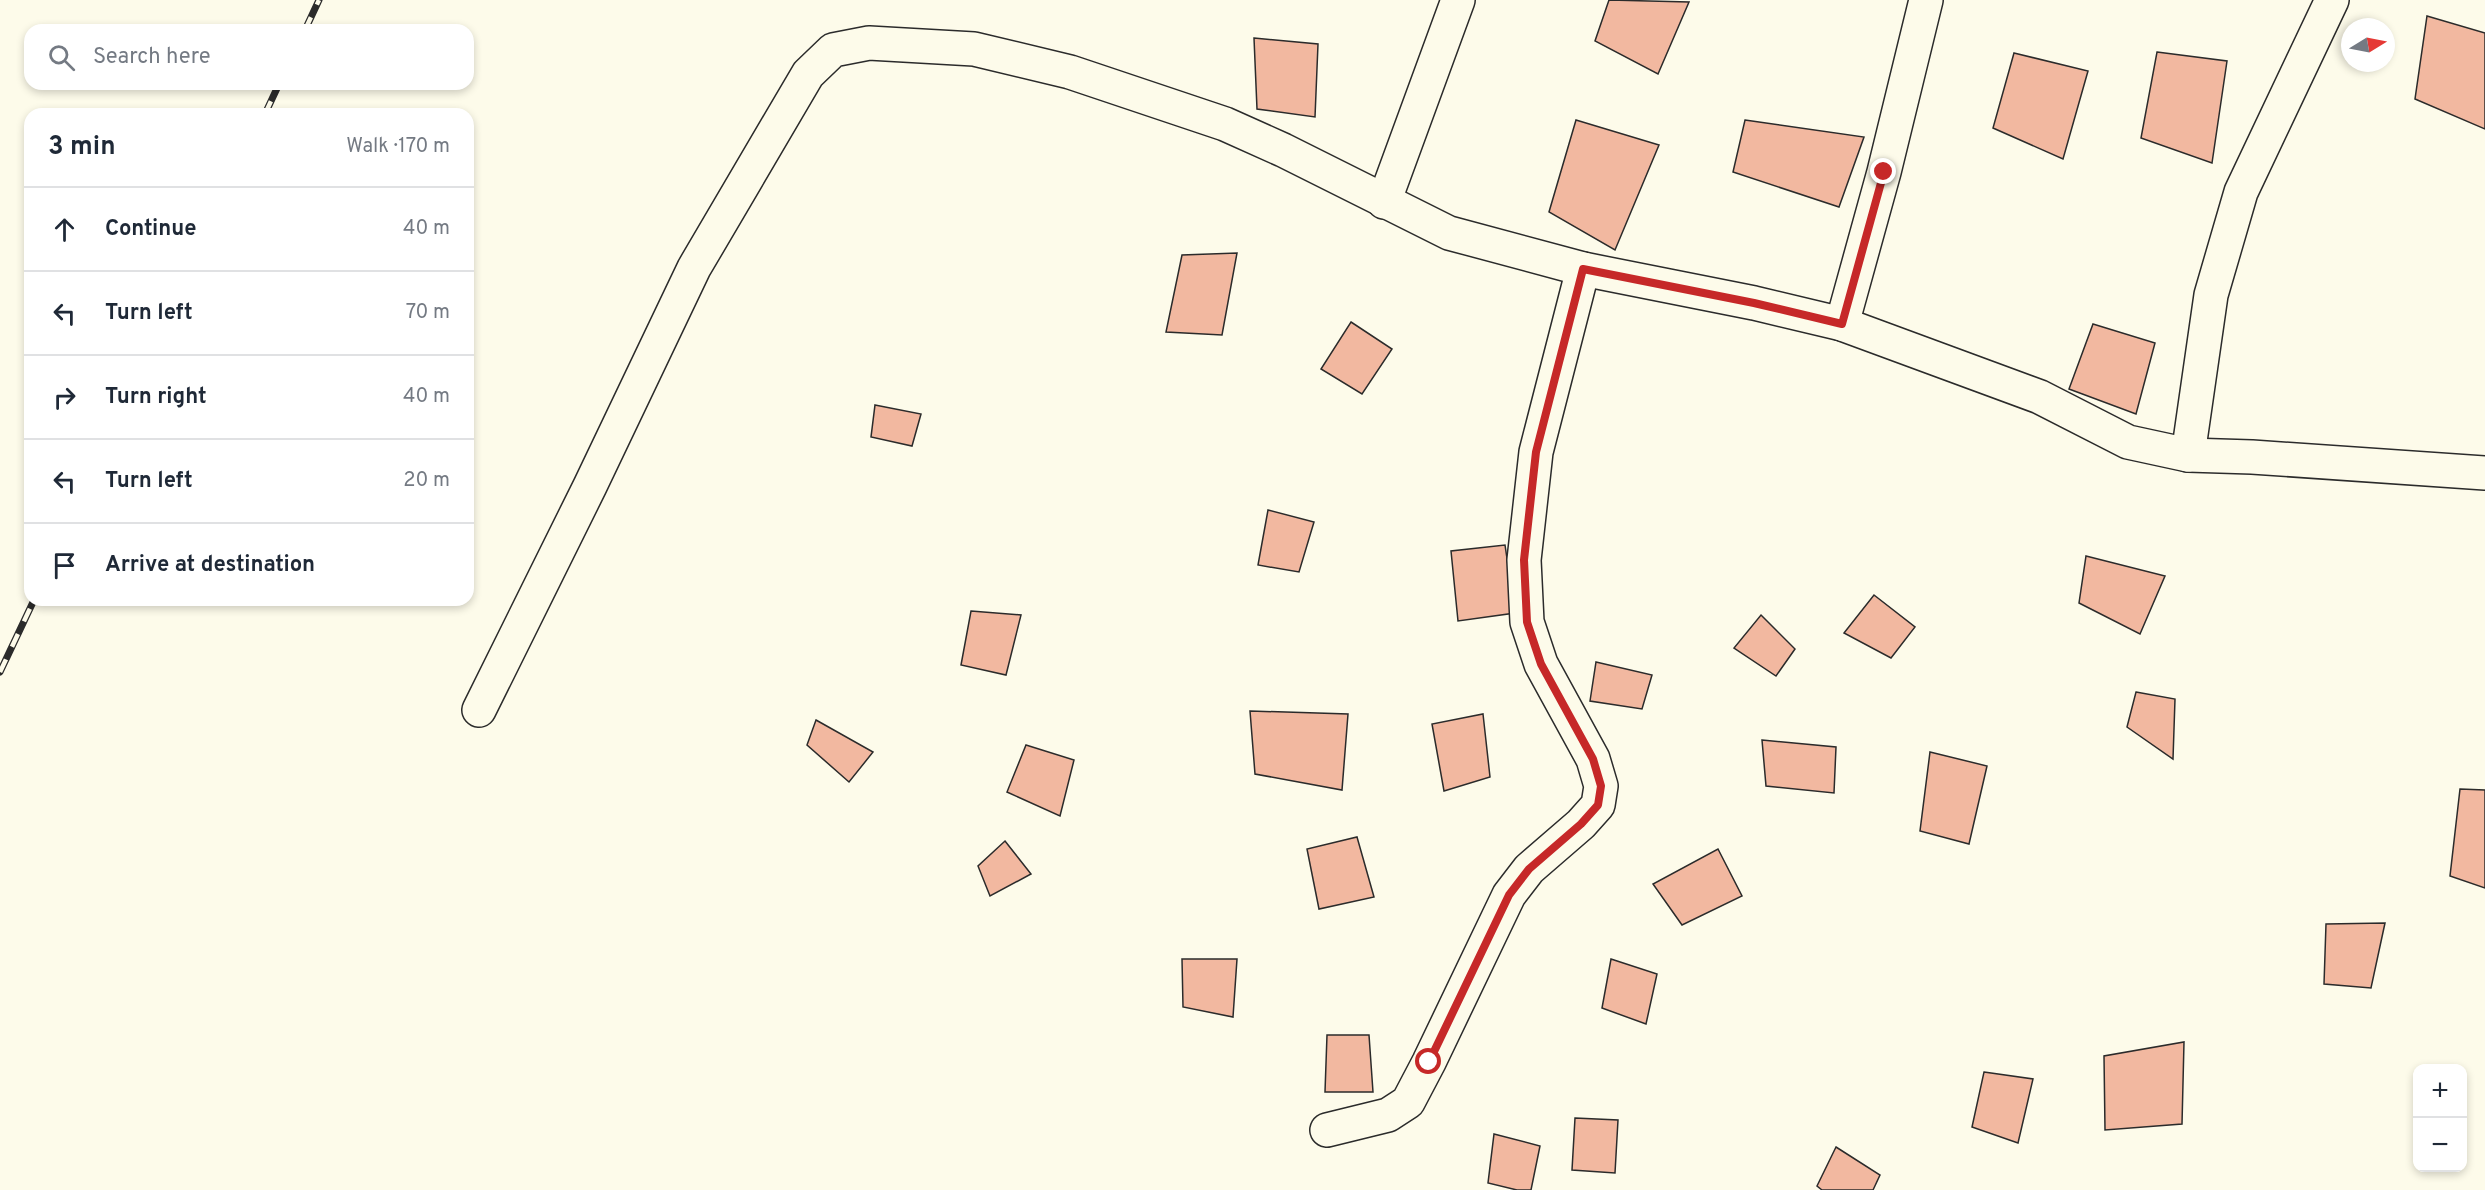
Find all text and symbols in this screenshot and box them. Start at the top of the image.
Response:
north arrow [2341,18,2395,72]
search box [24,24,474,90]
icon: search [45,41,78,74]
text: Search here [93,44,211,71]
text: 3 min [48,131,116,164]
text: Walk · 170 m [346,134,450,160]
route end [1870,158,1896,184]
icon: ahead [48,213,81,246]
text: Continue [105,216,196,243]
text: 40 m [403,216,450,242]
icon: left [48,297,81,330]
text: Turn left [105,300,193,327]
text: 70 m [406,300,450,326]
icon: right [48,381,81,414]
text: Turn right [105,384,207,411]
text: 40 m [403,384,450,410]
icon: left [48,465,81,498]
text: Turn left [105,468,193,495]
text: 20 m [403,468,450,494]
icon: arrive [48,549,81,582]
text: Arrive at destination [105,552,315,579]
route start [1415,1048,1441,1074]
map controls [2413,1064,2467,1172]
button: + [2413,1064,2467,1118]
button: − [2413,1118,2467,1172]

